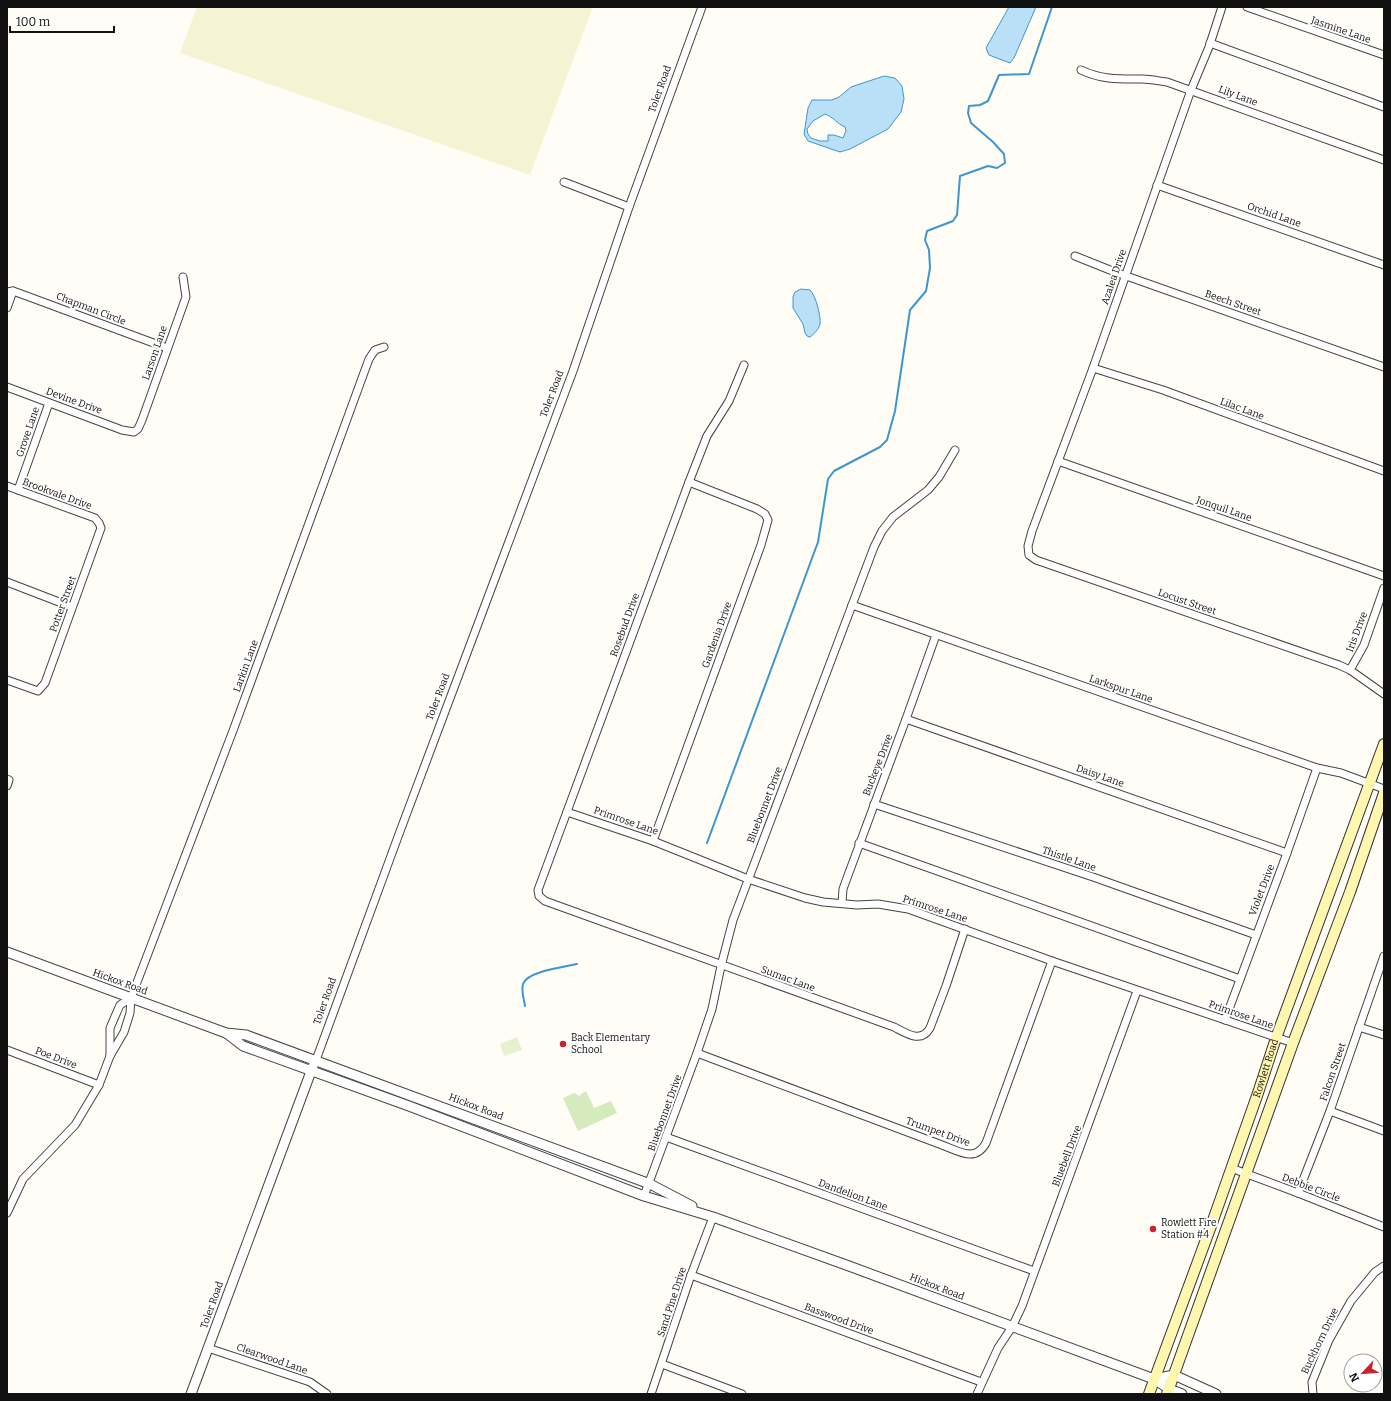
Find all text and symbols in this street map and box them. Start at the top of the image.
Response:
scale bar [10,8,114,34]
street label: Jasmine Lane [1309,14,1372,46]
text: 100 m [16,15,51,29]
street label: Toler Road [646,64,674,114]
street label: Lily Lane [1217,83,1259,109]
street label: Orchid Lane [1245,200,1303,230]
street label: Azalea Drive [1099,248,1129,306]
street label: Beech Street [1203,288,1263,318]
street label: Chapman Circle [54,290,128,328]
street label: Larson Lane [140,324,170,382]
street label: Toler Road [538,369,566,419]
street label: Devine Drive [44,385,104,417]
street label: Lilac Lane [1218,395,1266,423]
street label: Grove Lane [14,405,42,459]
street label: Brookvale Drive [21,476,93,512]
street label: Jonquil Lane [1194,494,1253,524]
street label: Potter Street [47,574,79,634]
street label: Locust Street [1156,586,1218,618]
street label: Rosebud Drive [608,591,642,659]
street label: Gardenia Drive [699,600,735,670]
street label: Iris Drive [1344,610,1370,654]
street label: Larkin Lane [231,638,261,694]
street label: Toler Road [424,672,452,722]
street label: Larkspur Lane [1088,673,1154,705]
street label: Buckeye Drive [861,732,895,798]
street label: Daisy Lane [1074,762,1126,790]
street label: Bluebonnet Drive [745,765,785,845]
street label: Primrose Lane [592,804,660,838]
street label: Thistle Lane [1040,844,1098,874]
street label: Violet Drive [1247,863,1277,917]
street label: Primrose Lane [901,893,969,925]
street label: Sumac Lane [759,964,817,994]
street label: Hickox Road [91,966,149,998]
street label: Toler Road [311,976,339,1026]
street label: Primrose Lane [1207,998,1275,1032]
place label: Back Elementary School [571,1032,651,1056]
street label: Rowlett Road [1251,1037,1281,1099]
marker: Back Elementary School [558,1039,568,1049]
street label: Falcon Street [1317,1041,1349,1103]
street label: Poe Drive [33,1045,79,1071]
street label: Bluebonnet Drive [646,1073,684,1153]
street label: Hickox Road [447,1091,505,1123]
street label: Trumpet Drive [904,1115,972,1149]
street label: Bluebell Drive [1050,1124,1084,1188]
street label: Debbie Circle [1280,1171,1342,1205]
street label: Dandelion Lane [817,1177,889,1213]
place label: Rowlett Fire Station #4 [1161,1217,1217,1241]
marker: Rowlett Fire Station #4 [1148,1224,1158,1234]
street label: Sand Pine Drive [655,1266,689,1338]
street label: Hickox Road [908,1271,966,1303]
street label: Toler Road [198,1280,226,1330]
street label: Basswood Drive [803,1301,875,1337]
street label: Buckhorn Drive [1299,1306,1341,1376]
street label: Clearwood Lane [235,1341,309,1377]
north arrow [1343,1353,1383,1393]
text: N [1347,1370,1362,1384]

